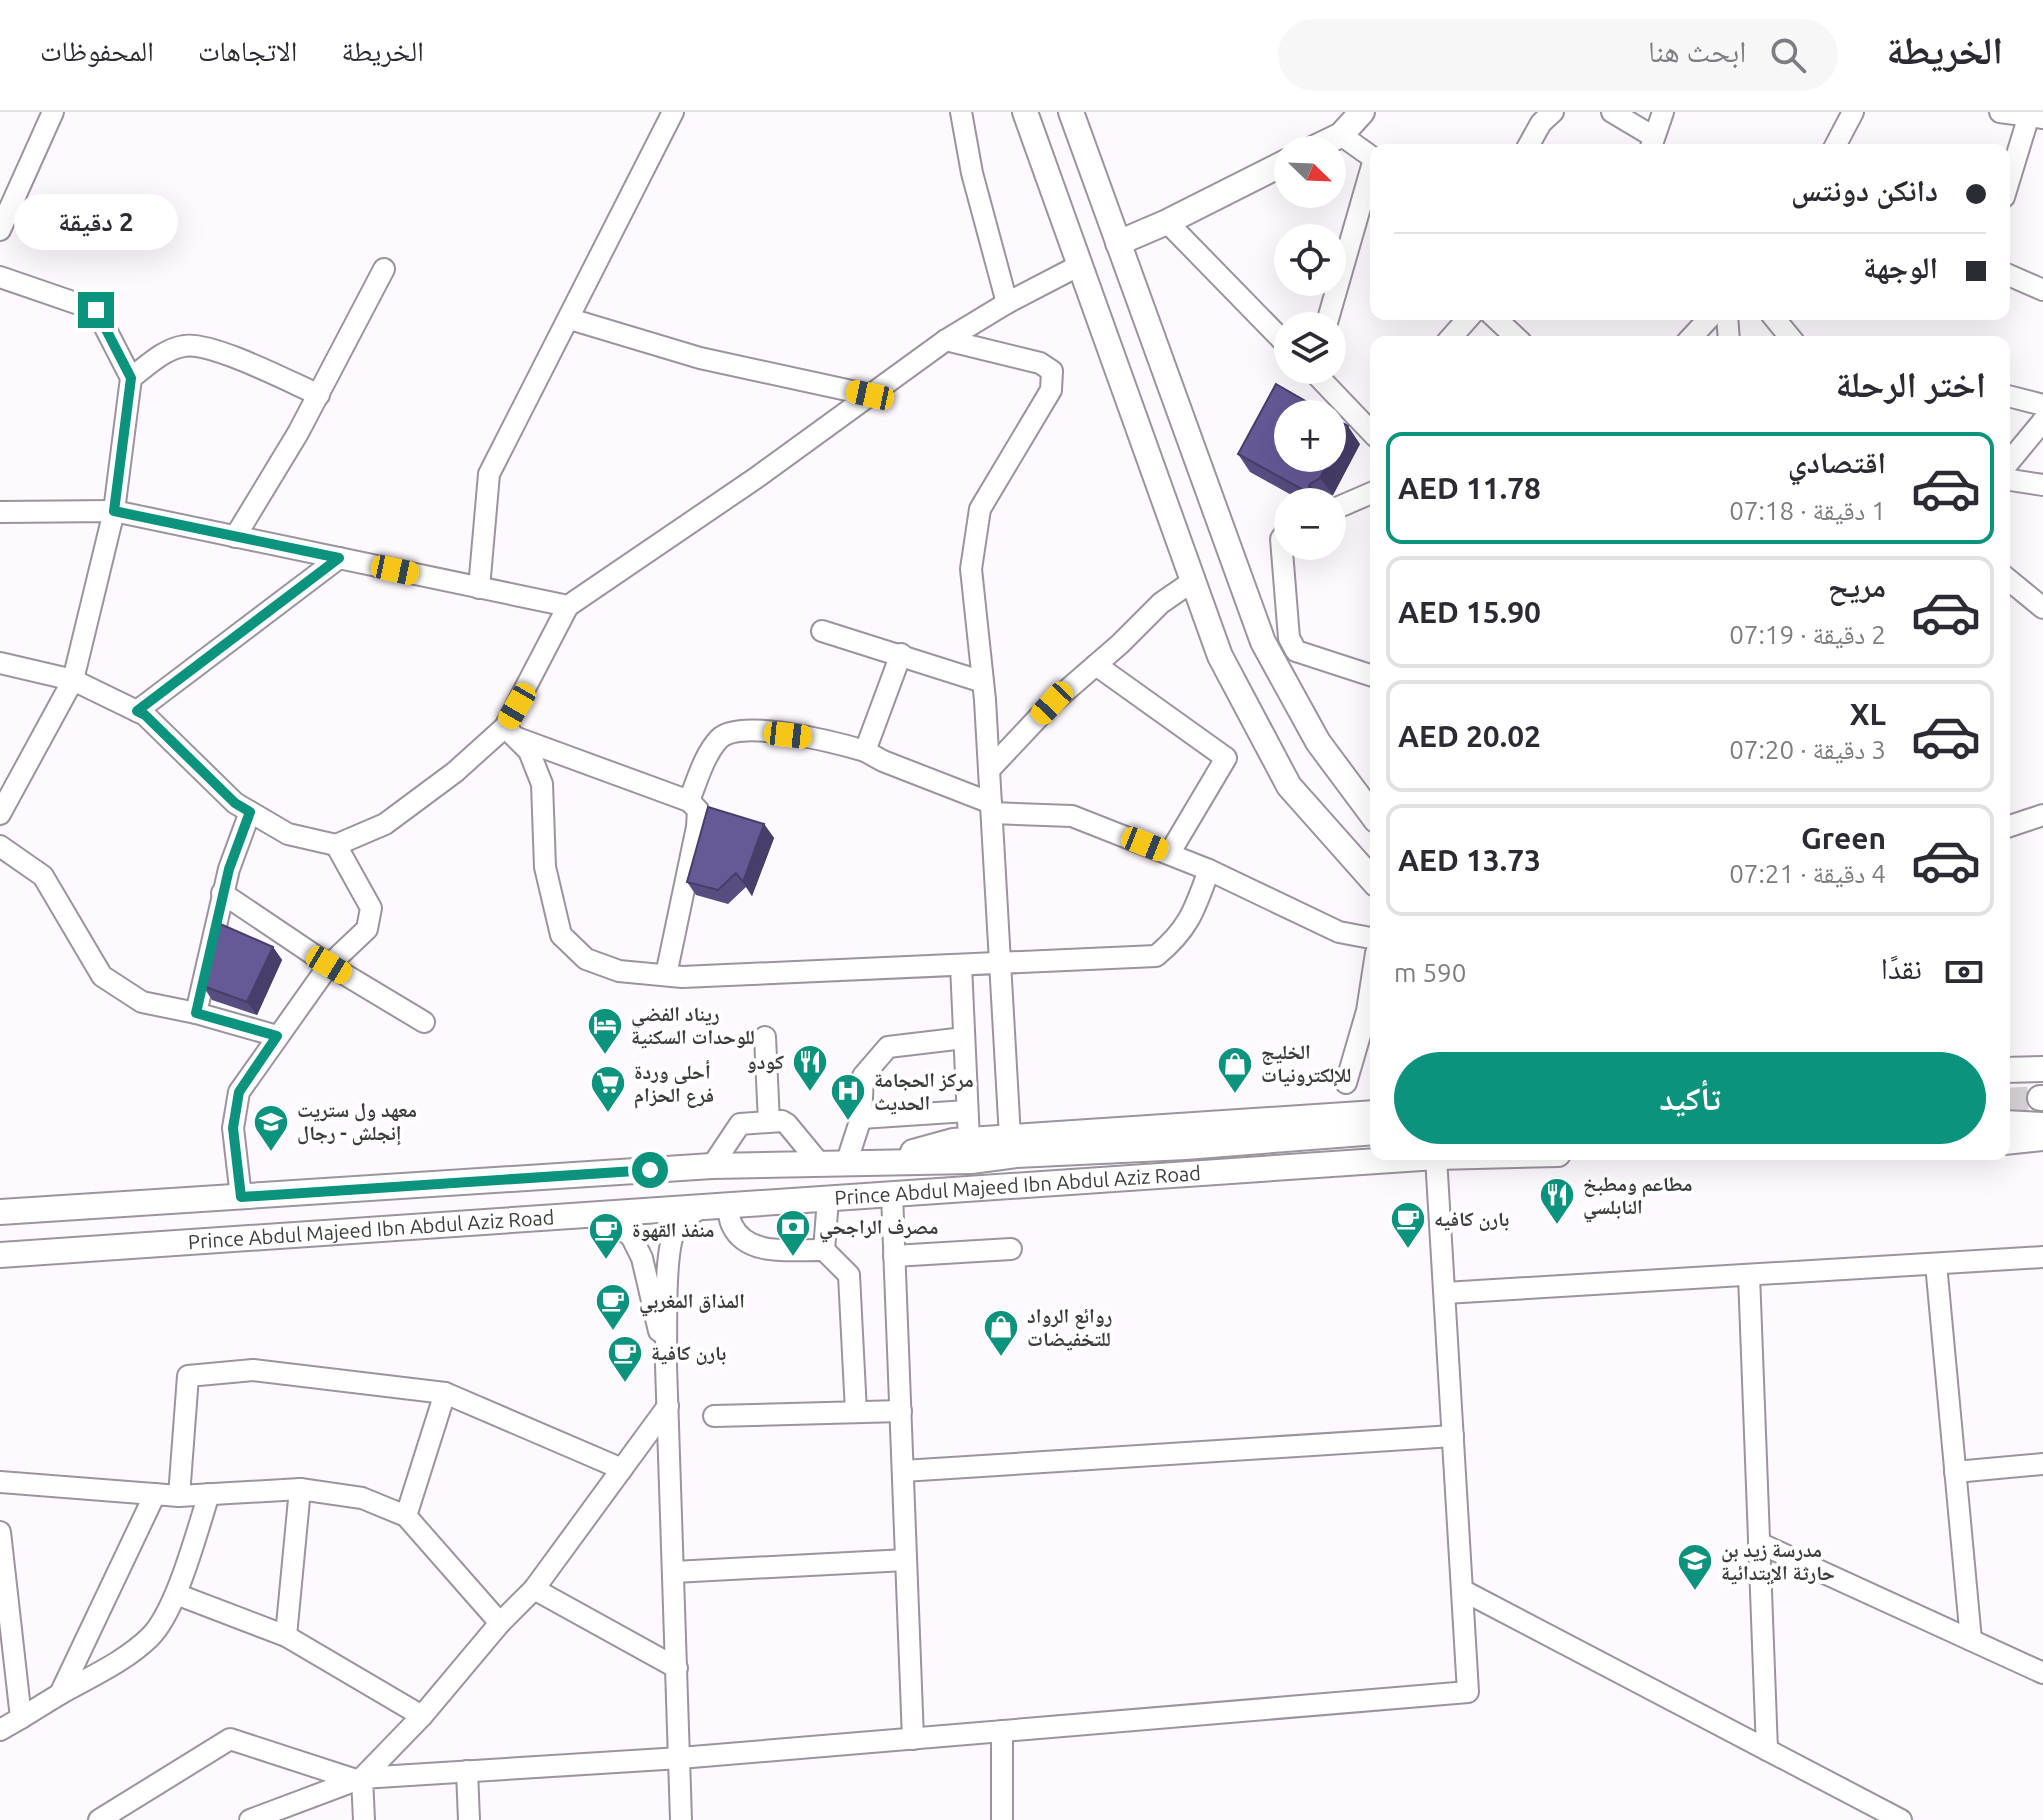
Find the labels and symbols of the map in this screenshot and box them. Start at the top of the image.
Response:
north arrow [1274,136,1346,208]
callout: 2 دقيقة [14,194,178,250]
route end [78,292,114,328]
car [844,378,896,412]
car [369,553,421,587]
car [1027,677,1077,729]
car [495,679,539,733]
car [763,721,813,749]
car [1118,824,1172,864]
car [302,942,356,988]
place label: ريناد الفضي للوحدات السكنية [631,1002,755,1049]
hotel icon: ريناد الفضي للوحدات السكنية [586,1006,624,1056]
place label: الخليج للإلكترونيات [1261,1040,1351,1087]
restaurant icon: كودو [791,1043,829,1093]
shop icon: الخليج للإلكترونيات [1216,1045,1254,1095]
place label: كودو [747,1050,784,1074]
place label: أحلى وردة فرع الحزام [634,1059,714,1109]
supermarket icon: أحلى وردة فرع الحزام [589,1064,627,1114]
place label: مركز الحجامة الحديث [874,1068,974,1115]
hospital icon: مركز الحجامة الحديث [829,1072,867,1122]
place label: معهد ول ستريت إنجلش - رجال [297,1098,417,1146]
school or university icon: معهد ول ستريت إنجلش - رجال [252,1103,290,1153]
route start [632,1152,668,1188]
street label: Prince Abdul Majeed Ibn Abdul Aziz Road [834,1161,1202,1209]
place label: مطاعم ومطبخ النابلسي [1583,1172,1692,1223]
restaurant icon: مطاعم ومطبخ النابلسي [1538,1176,1576,1226]
cafe icon: بارن كافيه [1389,1200,1427,1250]
street label: Prince Abdul Majeed Ibn Abdul Aziz Road [187,1205,555,1253]
place label: بارن كافيه [1434,1207,1509,1231]
bank icon: مصرف الراجحي [774,1208,812,1258]
cafe icon: منفذ القهوة [587,1211,625,1261]
place label: مصرف الراجحي [819,1215,939,1243]
place label: منفذ القهوة [632,1218,714,1242]
cafe icon: المذاق المغربي [594,1282,632,1332]
place label: المذاق المغربي [639,1289,745,1317]
place label: روائع الرواد للتخفيضات [1027,1304,1112,1351]
shop icon: روائع الرواد للتخفيضات [982,1308,1020,1358]
cafe icon: بارن كافية [606,1334,644,1384]
place label: بارن كافية [651,1341,726,1365]
place label: مدرسة زيد بن حارثة الإبتدائية [1721,1538,1835,1585]
school or university icon: مدرسة زيد بن حارثة الإبتدائية [1676,1542,1714,1592]

